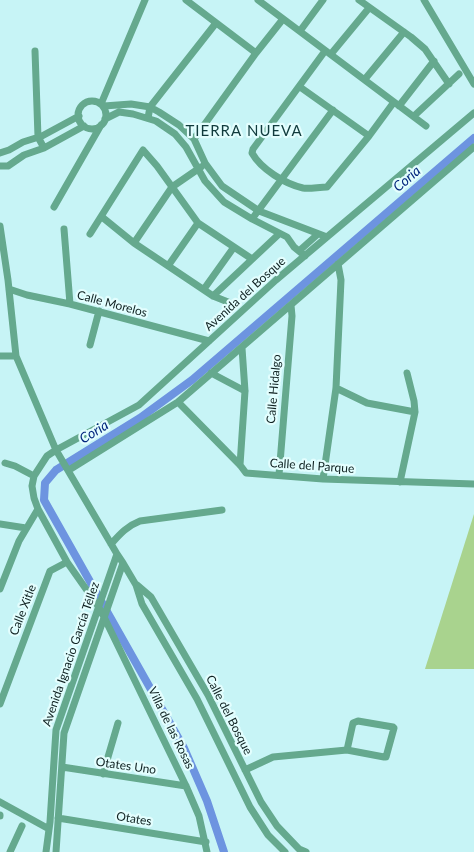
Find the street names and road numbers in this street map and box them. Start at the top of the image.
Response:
street label: Avenida del Bosque [202,254,288,334]
street label: Calle Morelos [75,288,149,320]
street label: Calle Hidalgo [264,354,284,424]
street label: Calle del Parque [269,456,355,476]
street label: Avenida Ignacio García Téllez [39,580,103,728]
street label: Calle Xitle [7,583,39,637]
street label: Calle del Bosque [203,673,255,757]
street label: Villa de las Rosas [145,685,197,771]
street label: Otates Uno [95,755,157,777]
street label: Otates [115,809,153,829]

